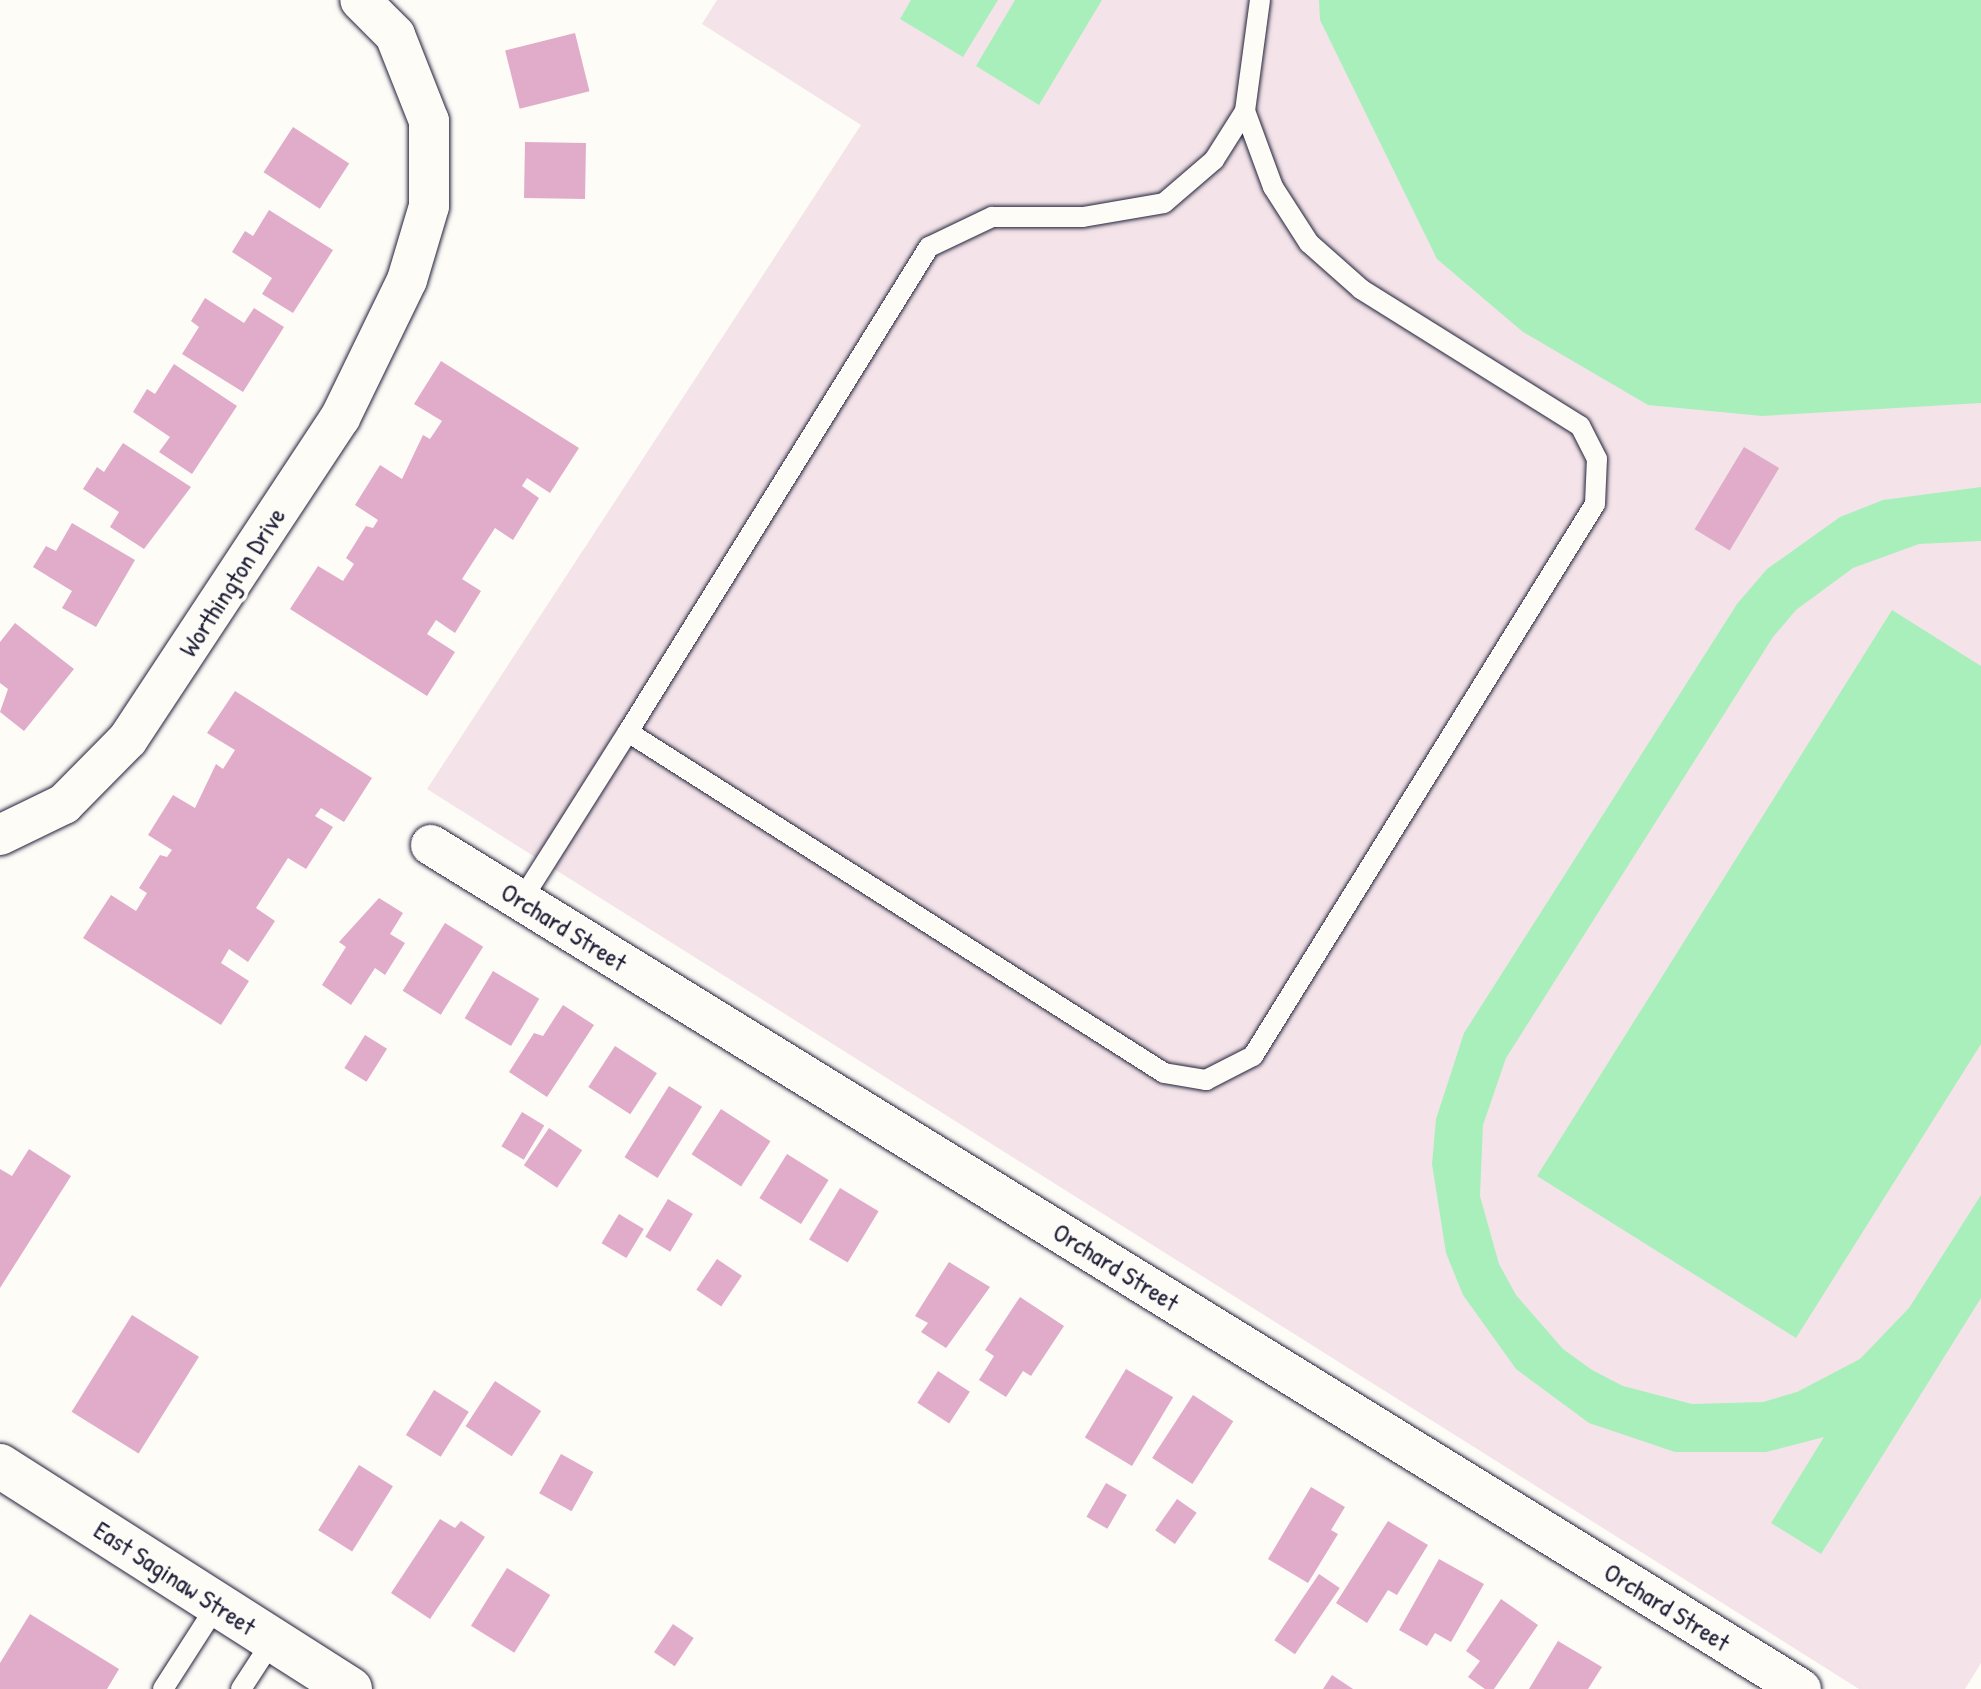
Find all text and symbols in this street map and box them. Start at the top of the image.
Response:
street label: Worthington Drive [172,502,292,662]
street label: Orchard Street [495,876,633,978]
street label: Orchard Street [1047,1216,1185,1318]
street label: East Saginaw Street [88,1514,262,1642]
street label: Orchard Street [1598,1556,1736,1658]

